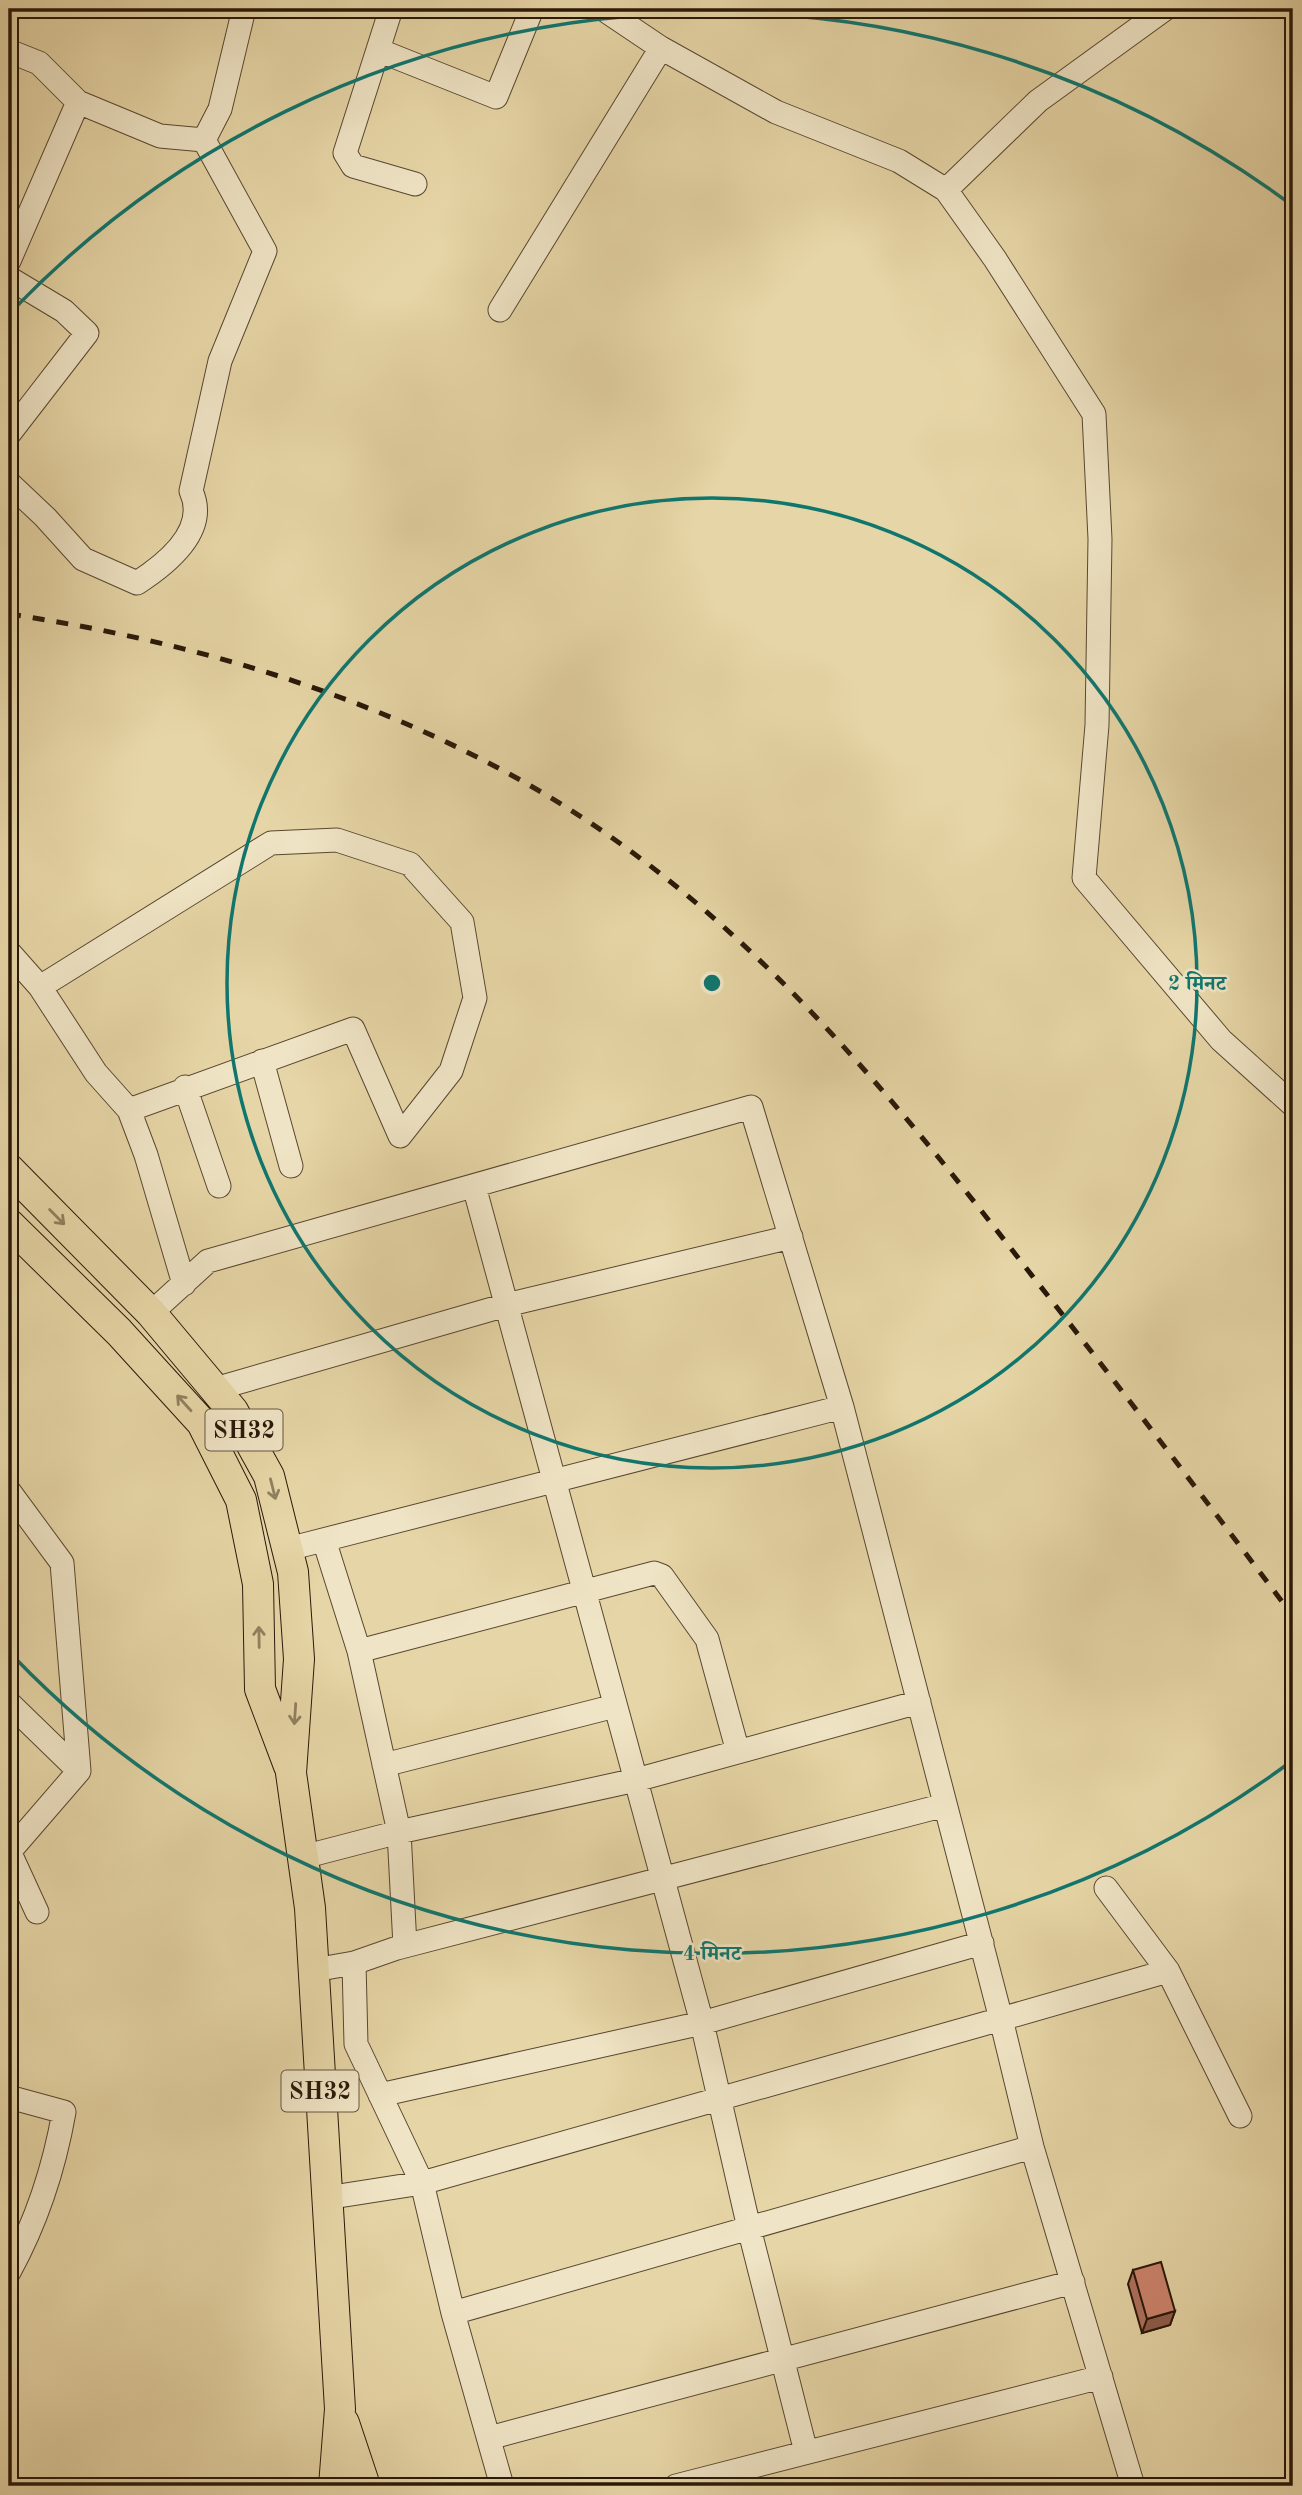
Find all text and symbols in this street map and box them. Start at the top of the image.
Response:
centre of rings [700,971,724,995]
text: 2 मिनट [1168,971,1228,995]
one-way arrow [49,1208,66,1225]
one-way arrow [176,1394,192,1412]
road number: SH32 [205,1410,282,1450]
one-way arrow [267,1477,280,1500]
one-way arrow [252,1626,266,1649]
one-way arrow [288,1702,301,1725]
text: 4 मिनट [683,1941,743,1965]
road number: SH32 [282,2070,358,2112]

